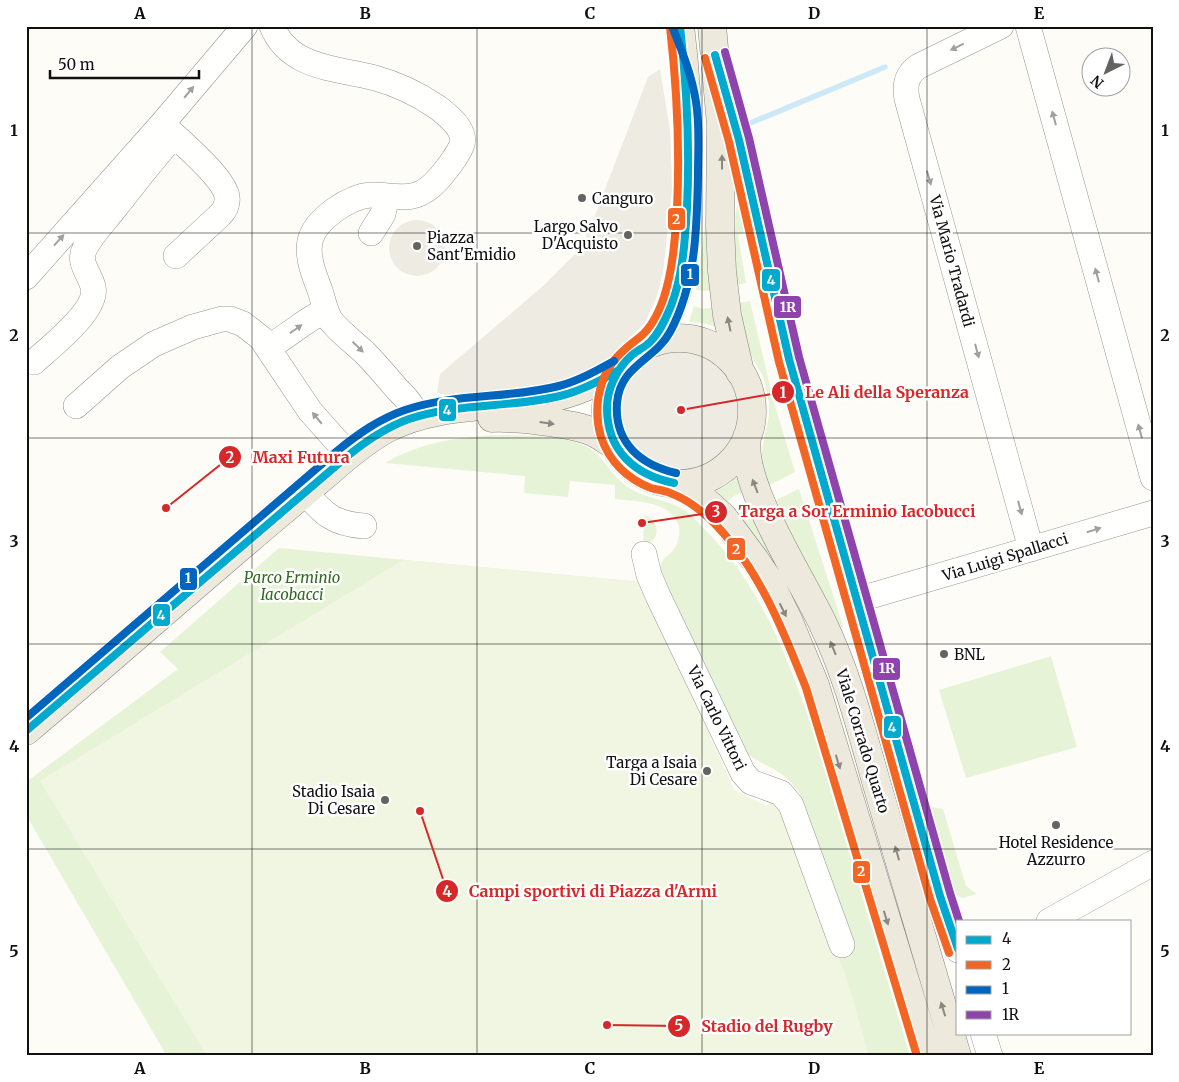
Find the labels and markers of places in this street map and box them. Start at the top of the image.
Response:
place label: Canguro [592,189,654,208]
marker: Canguro [576,192,588,204]
place label: Largo Salvo D'Acquisto [534,217,618,253]
place label: Piazza Sant'Emidio [427,228,516,264]
marker: Largo Salvo D'Acquisto [622,229,634,241]
marker: Piazza Sant'Emidio [411,240,423,252]
callout: Le Ali della Speranza [770,377,979,408]
callout: Maxi Futura [217,442,359,473]
callout: Targa a Sor Erminio Iacobucci [704,496,986,527]
place label: BNL [954,645,986,664]
marker: BNL [938,648,950,660]
place label: Targa a Isaia Di Cesare [606,753,697,789]
marker: Targa a Isaia Di Cesare [701,765,713,777]
place label: Stadio Isaia Di Cesare [292,782,375,818]
marker: Stadio Isaia Di Cesare [379,794,391,806]
marker: Hotel Residence Azzurro [1050,819,1062,831]
place label: Hotel Residence Azzurro [999,833,1113,869]
callout: Campi sportivi di Piazza d'Armi [434,876,727,907]
callout: Stadio del Rugby [666,1011,843,1042]

